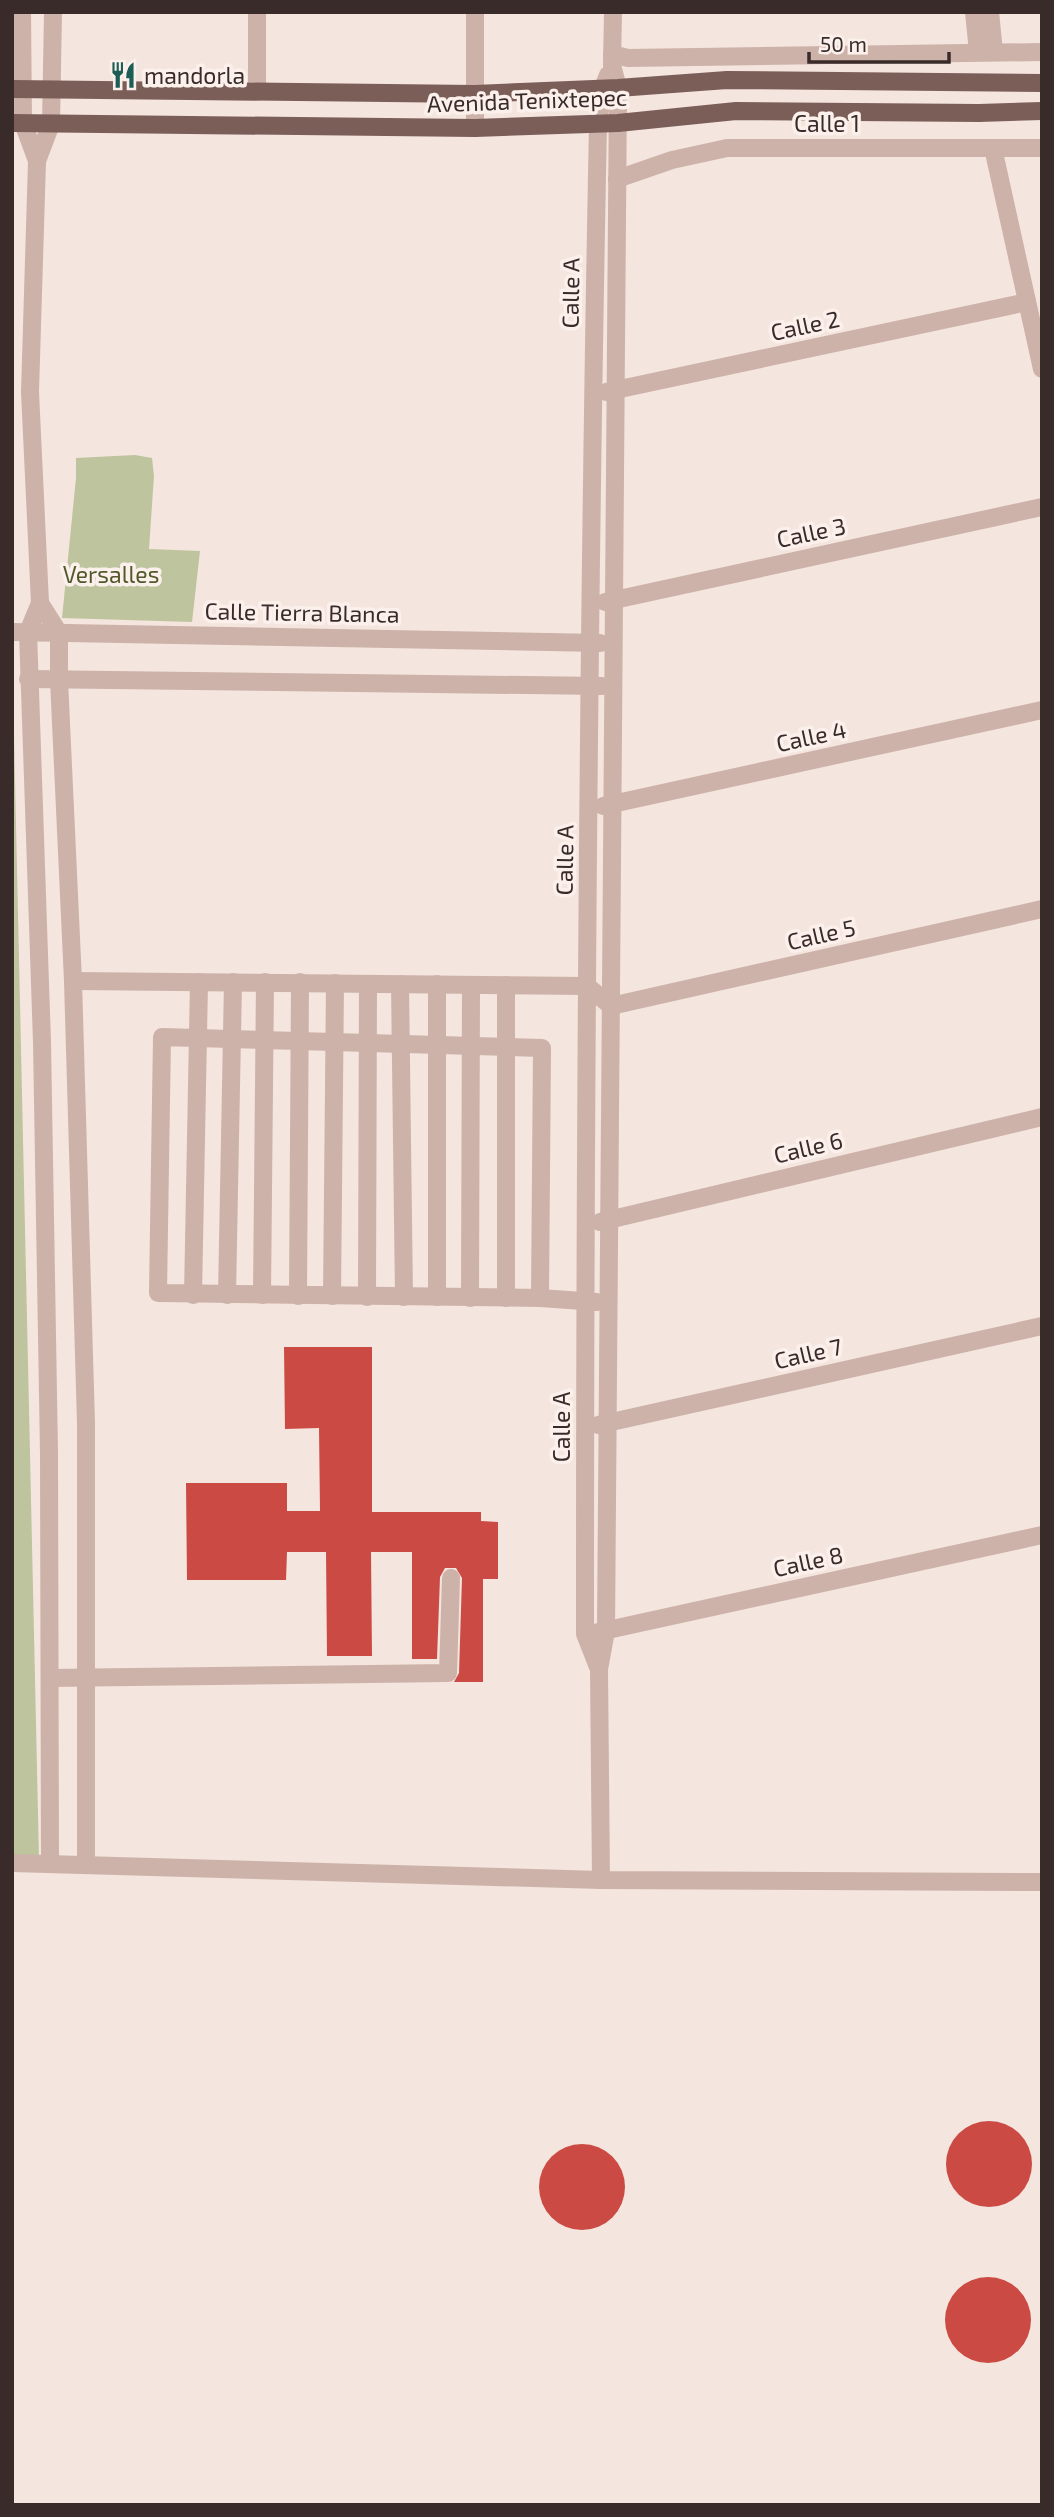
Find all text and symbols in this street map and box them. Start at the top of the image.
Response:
scale bar [809,21,949,65]
text: 50 m [820,31,867,56]
restaurant icon: mandorla [108,60,138,90]
place label: mandorla [144,61,245,89]
street label: Avenida Tenixtepec [427,83,627,117]
street label: Calle 1 [794,109,860,137]
street label: Calle A [555,257,585,329]
street label: Calle 2 [768,304,842,346]
street label: Calle 3 [774,511,848,553]
park label: Versalles [63,560,159,588]
street label: Calle Tierra Blanca [204,596,400,628]
street label: Calle 4 [773,715,849,757]
street label: Calle A [549,824,579,896]
street label: Calle 5 [784,913,858,955]
street label: Calle 6 [771,1125,845,1169]
street label: Calle 7 [771,1332,845,1374]
street label: Calle A [547,1391,575,1462]
street label: Calle 8 [770,1540,846,1582]

